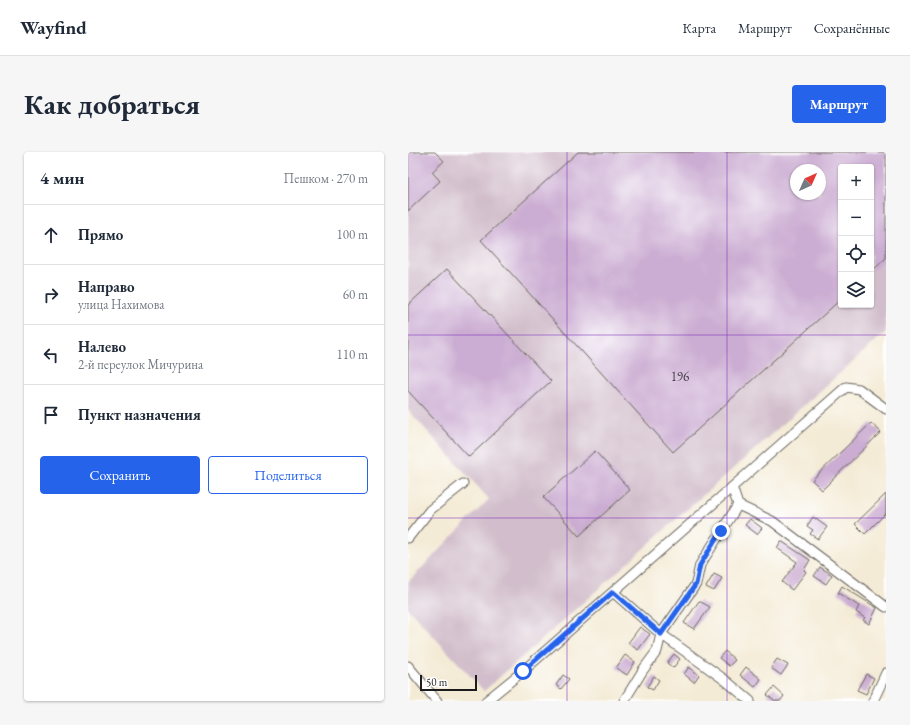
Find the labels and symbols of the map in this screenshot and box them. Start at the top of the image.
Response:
north arrow [790,164,826,200]
house number: 196 [671,368,689,385]
route end [712,522,730,540]
route start [514,662,532,680]
scale bar [420,673,477,692]

